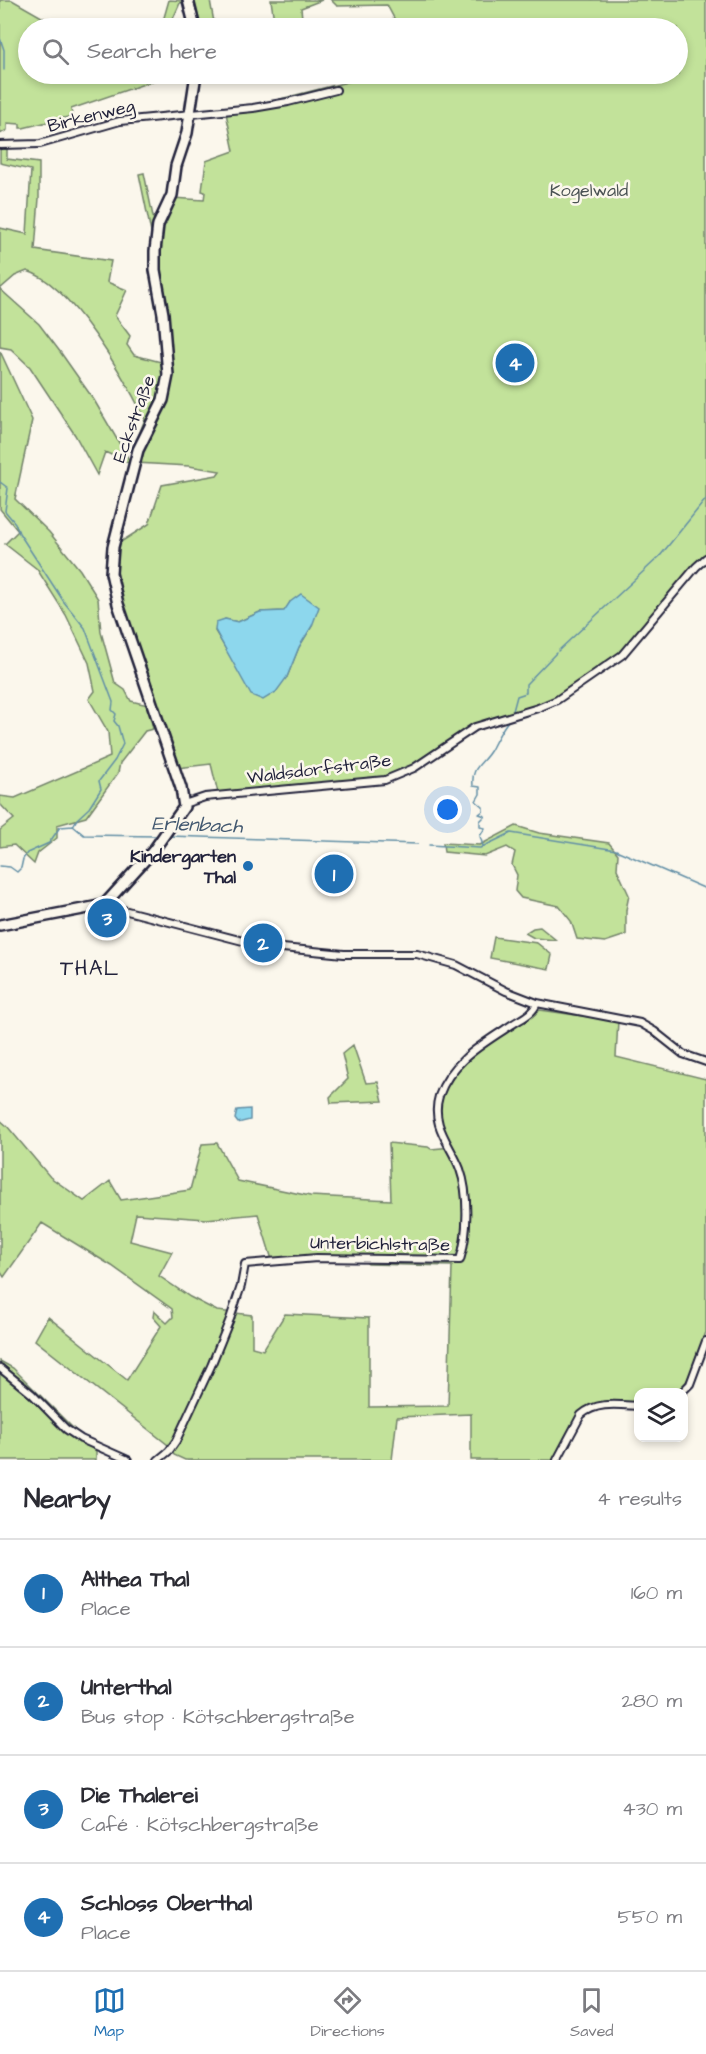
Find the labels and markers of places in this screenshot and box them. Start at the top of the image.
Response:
pin: 4 [496,340,534,386]
place label: Kindergarten Thal [130,844,236,890]
pin: 1 [314,852,354,896]
marker: Kindergarten Thal [241,859,255,873]
pin: 3 [88,896,126,940]
pin: 2 [244,920,282,966]

